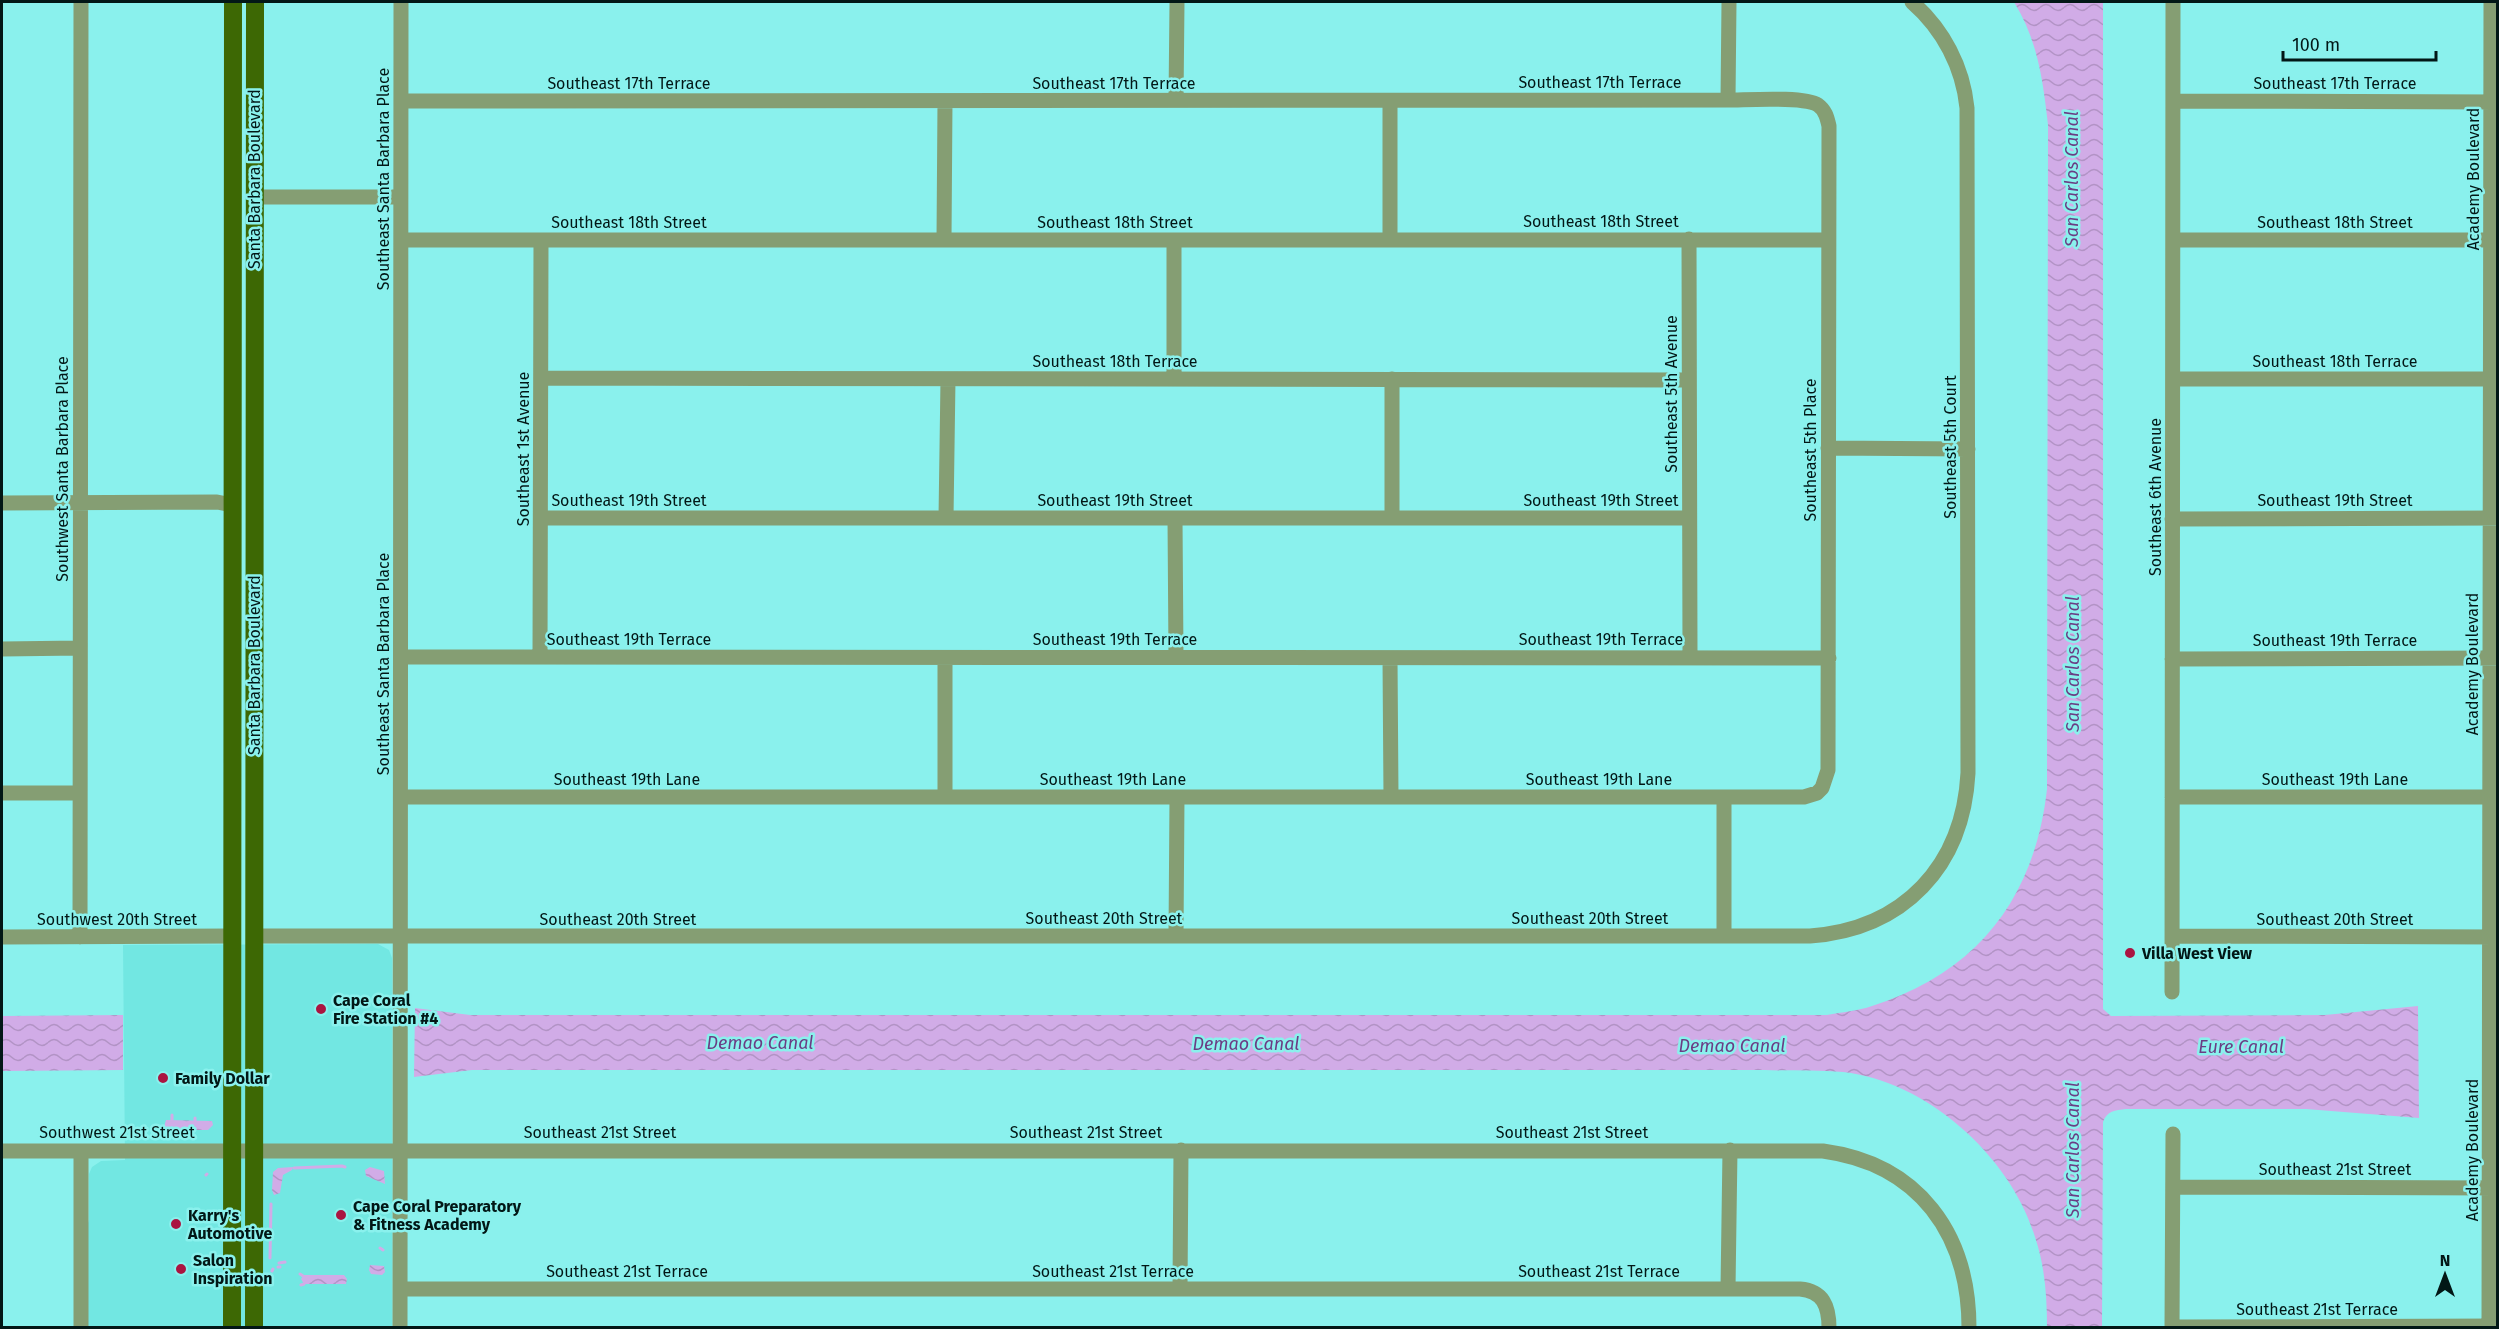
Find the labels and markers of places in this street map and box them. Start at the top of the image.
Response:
place label: Villa West View [2141,944,2252,963]
marker: Villa West View [2123,946,2137,960]
place label: Cape Coral Fire Station #4 [333,991,438,1028]
marker: Cape Coral Fire Station #4 [314,1002,328,1016]
place label: Family Dollar [175,1069,270,1088]
marker: Family Dollar [156,1071,170,1085]
place label: Cape Coral Preparatory & Fitness Academy [353,1197,522,1234]
place label: Karry's Automotive [187,1206,272,1243]
marker: Cape Coral Preparatory & Fitness Academy [334,1208,348,1222]
marker: Karry's Automotive [169,1217,183,1231]
place label: Salon Inspiration [193,1251,273,1288]
marker: Salon Inspiration [174,1262,188,1276]

